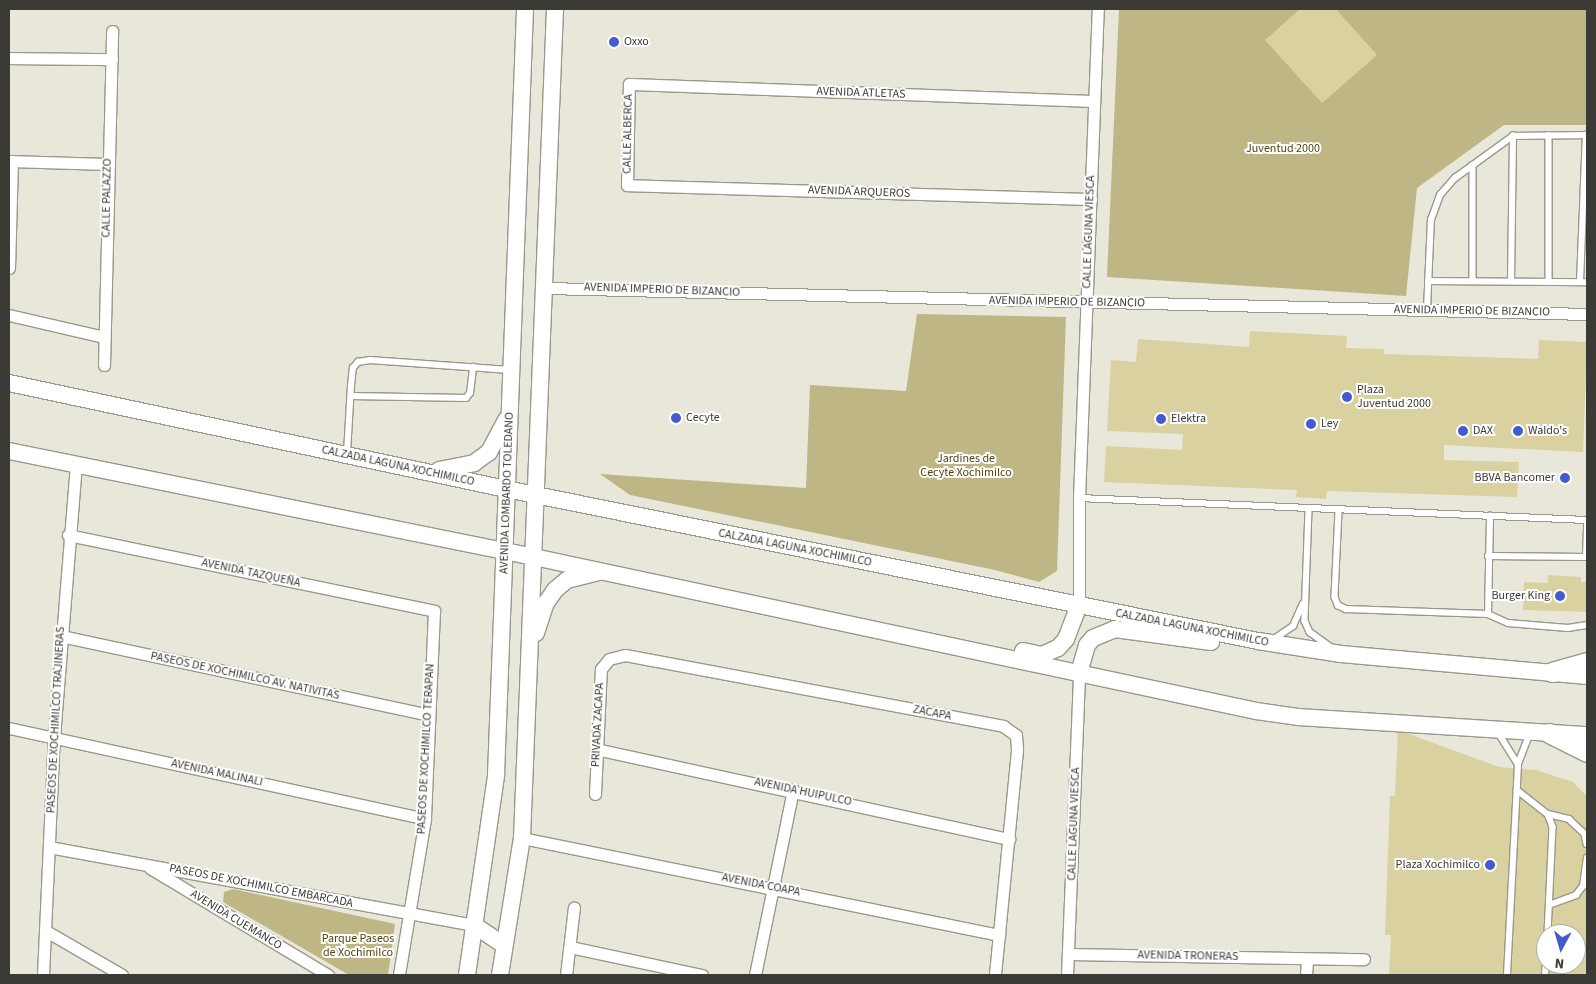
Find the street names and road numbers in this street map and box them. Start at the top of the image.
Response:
street label: AVENIDA ATLETAS [816,84,906,102]
street label: CALLE ALBERCA [620,94,636,174]
street label: CALLE PALAZZO [99,158,115,238]
street label: CALLE LAGUNA VIESCA [1080,175,1098,289]
street label: AVENIDA ARQUEROS [808,183,910,201]
street label: AVENIDA IMPERIO DE BIZANCIO [584,280,740,300]
street label: AVENIDA IMPERIO DE BIZANCIO [989,293,1145,311]
street label: AVENIDA IMPERIO DE BIZANCIO [1394,302,1550,320]
street label: AVENIDA LOMBARDO TOLEDANO [497,412,517,574]
street label: CALZADA LAGUNA XOCHIMILCO [320,443,476,489]
street label: CALZADA LAGUNA XOCHIMILCO [717,526,873,570]
street label: AVENIDA TAZQUEÑA [200,555,302,591]
street label: CALZADA LAGUNA XOCHIMILCO [1114,606,1270,650]
street label: PASEOS DE XOCHIMILCO TRAJINERAS [44,626,68,814]
street label: PASEOS DE XOCHIMILCO AV. NATIVITAS [149,649,341,703]
street label: PASEOS DE XOCHIMILCO TERAPAN [414,663,438,835]
street label: PRIVADA ZACAPA [589,682,607,768]
street label: ZACAPA [912,702,952,724]
street label: AVENIDA MALINALI [170,756,264,790]
street label: CALLE LAGUNA VIESCA [1065,767,1083,881]
street label: AVENIDA HUIPULCO [753,775,853,809]
street label: PASEOS DE XOCHIMILCO EMBARCADA [168,861,354,911]
street label: AVENIDA COAPA [721,870,801,900]
street label: AVENIDA CUEMANCO [188,887,284,953]
street label: AVENIDA TRONERAS [1137,948,1239,964]

